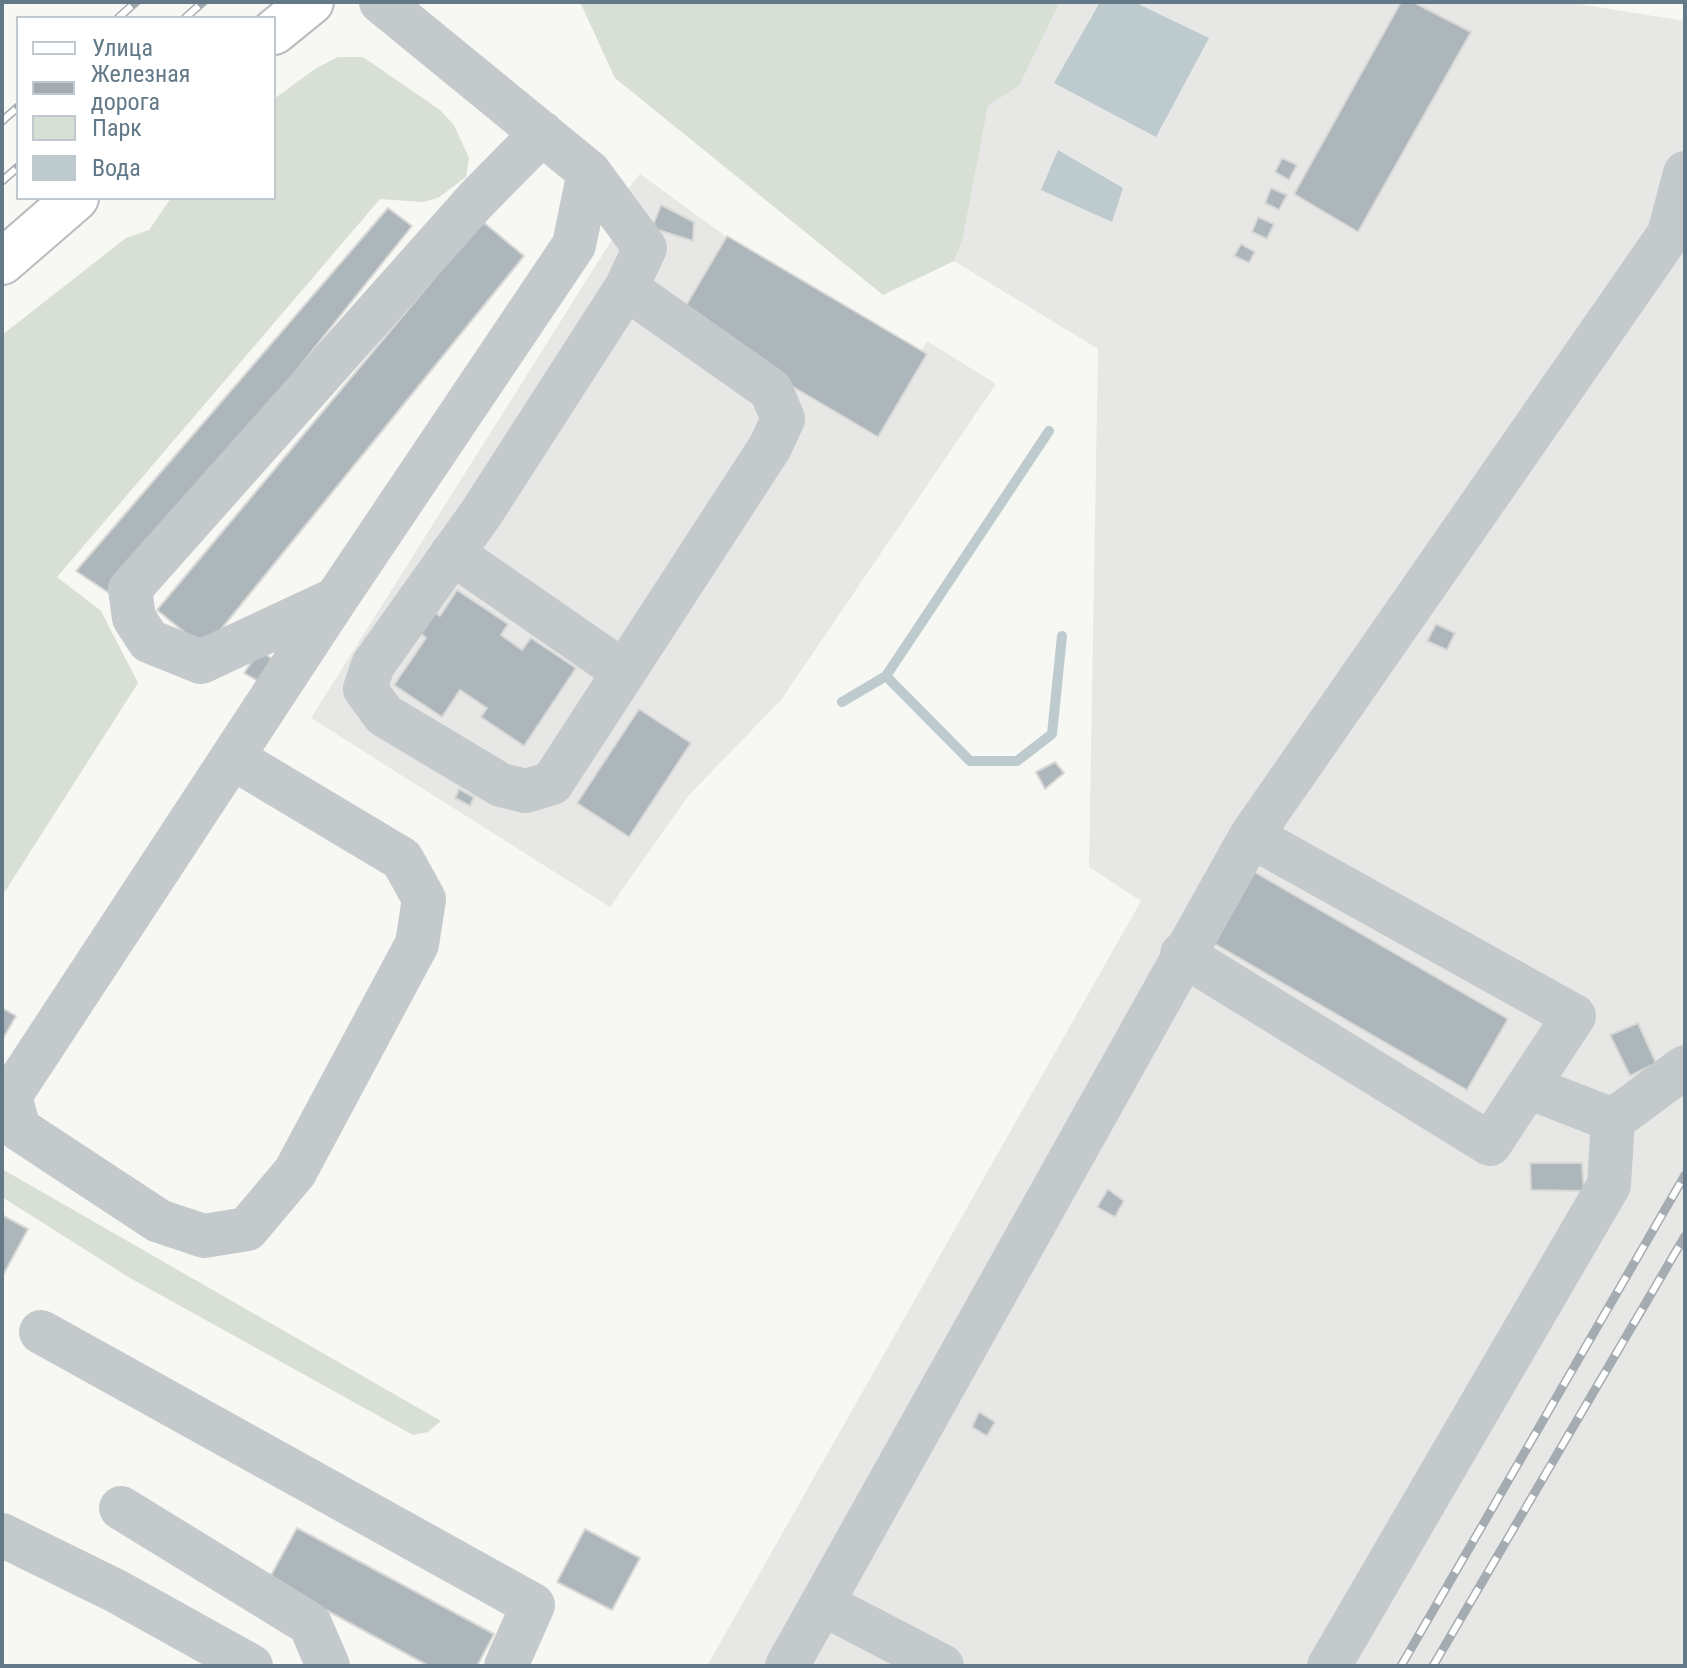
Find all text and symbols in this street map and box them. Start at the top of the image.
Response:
legend [16,16,276,200]
text: Улица [92,34,153,62]
text: Железная дорога [91,60,190,116]
text: Парк [92,114,142,142]
text: Вода [92,154,141,182]

